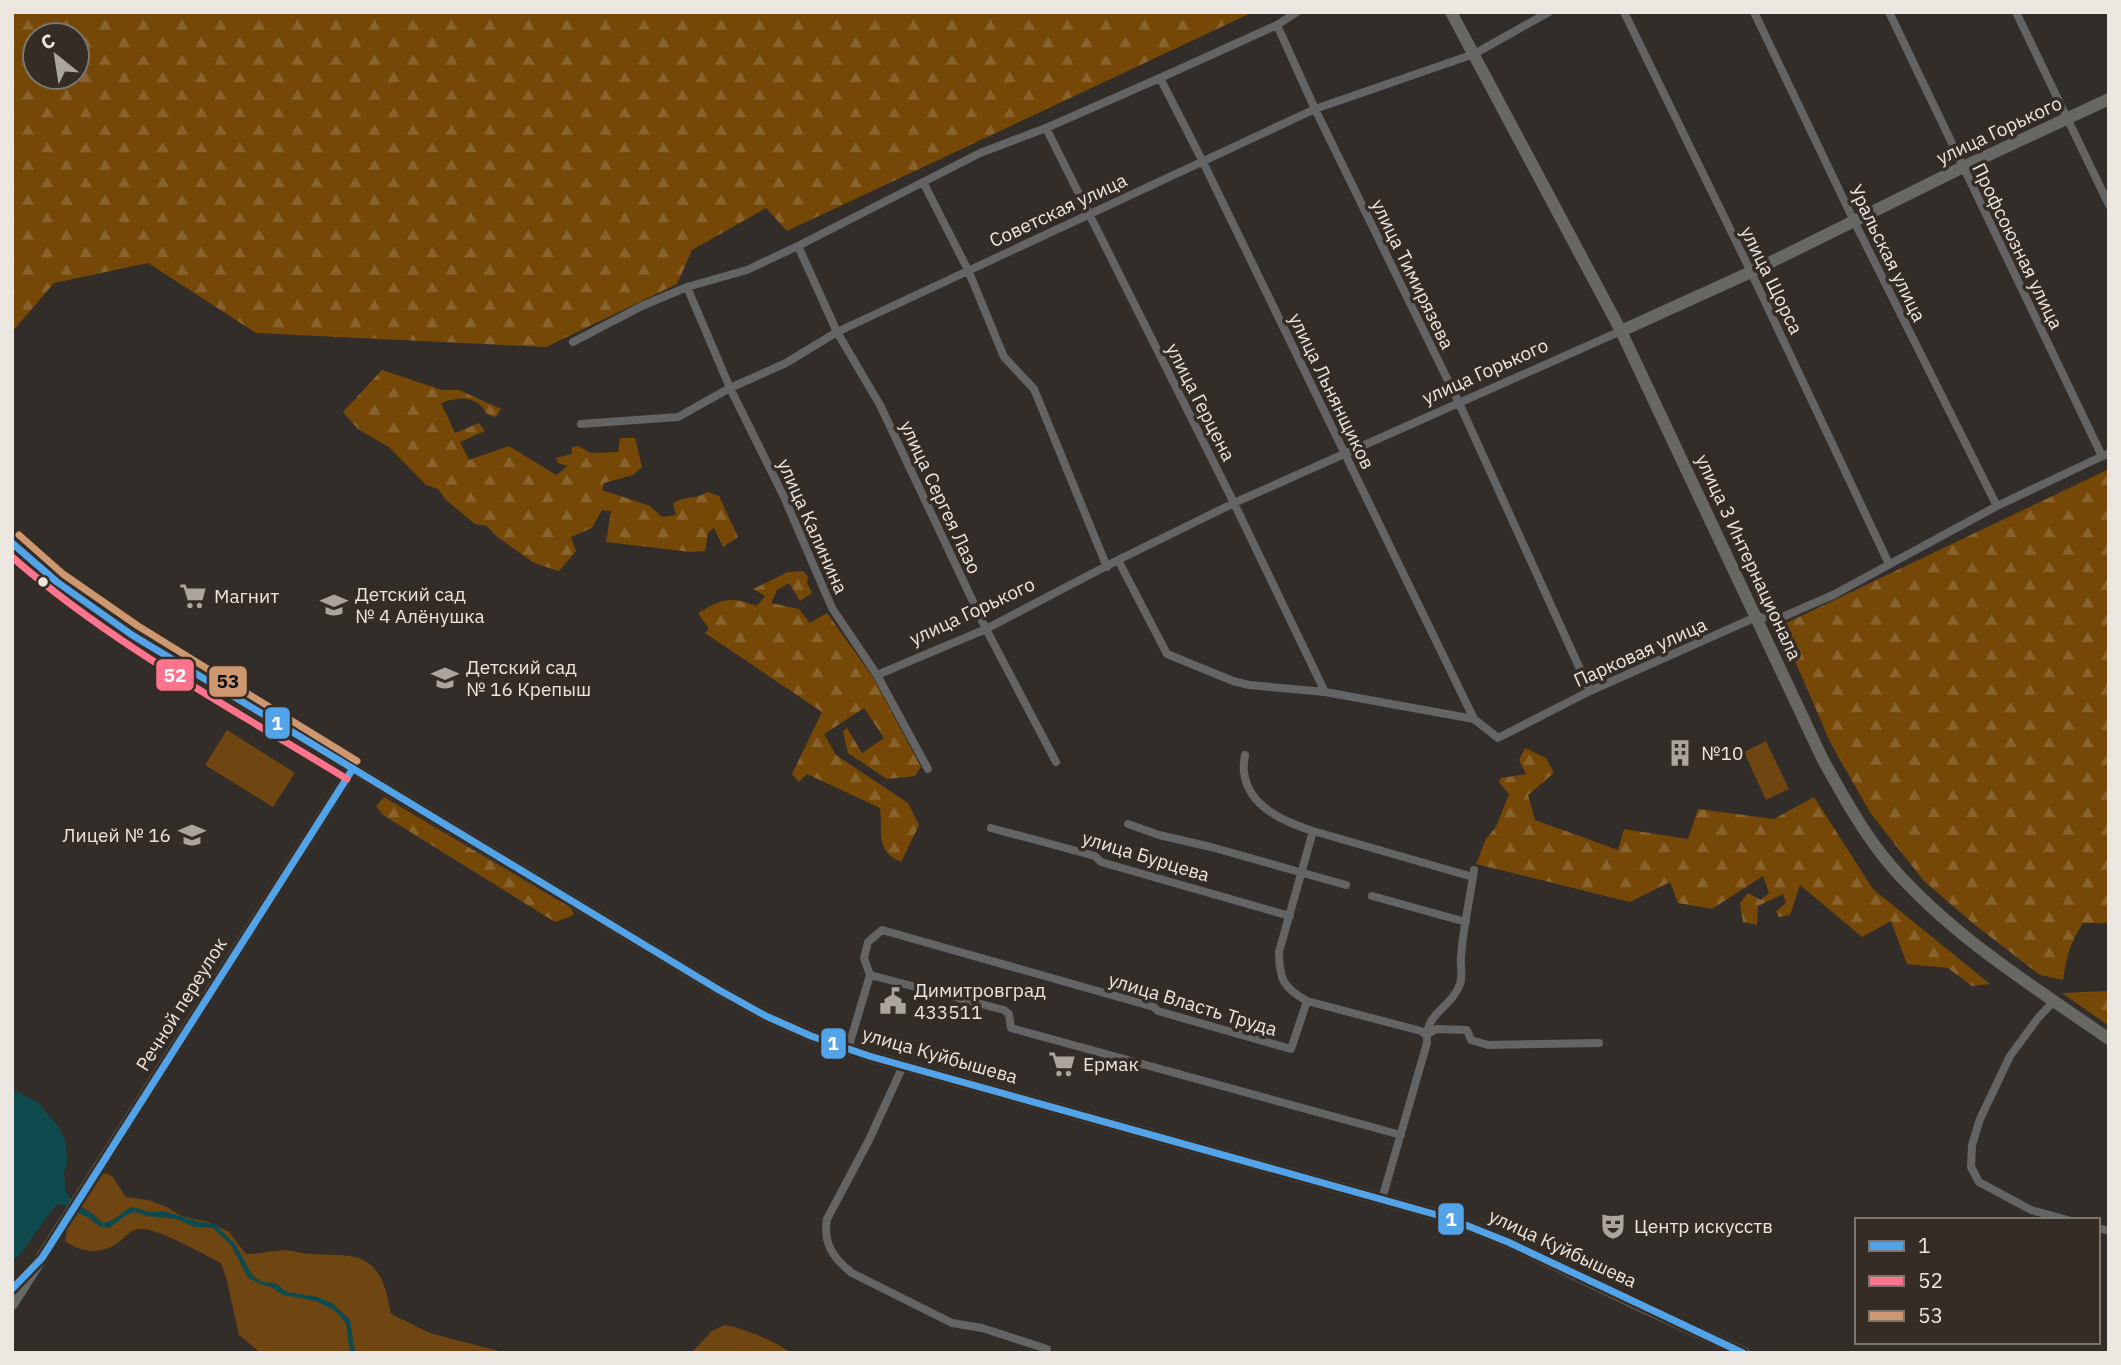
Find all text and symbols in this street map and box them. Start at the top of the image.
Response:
north arrow [21,21,91,91]
text: С [36,28,59,55]
street label: улица Горького [1932,90,2066,170]
street label: Профсоюзная улица [1967,159,2069,333]
street label: Советская улица [985,168,1131,252]
street label: Уральская улица [1844,180,1932,326]
street label: улица Тимирязева [1366,195,1460,353]
street label: улица Щорса [1736,222,1808,338]
street label: улица Льнянщиков [1284,309,1380,473]
street label: улица Горького [1418,332,1552,410]
street label: улица Герцена [1161,339,1241,465]
street label: улица Сергея Лазо [895,416,987,578]
street label: улица 3 Интернационала [1691,450,1807,664]
street label: улица Калинина [772,455,854,597]
street label: улица Горького [905,571,1039,651]
unlabelled marker [36,575,50,589]
supermarket icon: Магнит [178,581,208,611]
place label: Детский сад № 4 Алёнушка [355,582,485,628]
place label: Магнит [214,584,279,608]
school or university icon: Детский сад № 4 Алёнушка [319,590,349,620]
street label: Парковая улица [1570,612,1710,692]
place label: Детский сад № 16 Крепыш [466,655,591,701]
line badge: 52 [155,658,195,692]
text: 52 [164,663,186,687]
school or university icon: Детский сад № 16 Крепыш [430,663,460,693]
line badge: 53 [208,665,248,698]
text: 53 [217,669,239,693]
line badge: 1 [264,706,291,740]
text: 1 [271,711,283,735]
building icon: №10 [1665,738,1695,768]
place label: №10 [1701,741,1743,765]
school or university icon: Лицей № 16 [177,820,207,850]
place label: Лицей № 16 [63,823,171,847]
street label: улица Бурцева [1079,825,1213,887]
street label: Речной переулок [130,933,232,1075]
street label: улица Власть Труда [1106,967,1280,1041]
place label: Димитровград 433511 [914,978,1046,1024]
public building icon: Димитровград 433511 [878,986,908,1016]
street label: улица Куйбышева [860,1021,1020,1089]
line badge: 1 [820,1027,847,1060]
text: 1 [827,1031,839,1055]
supermarket icon: Ермак [1047,1049,1077,1079]
place label: Ермак [1083,1052,1139,1076]
line badge: 1 [1437,1202,1465,1236]
street label: улица Куйбышева [1485,1203,1641,1293]
text: 1 [1445,1207,1457,1231]
theatre icon: Центр искусств [1598,1211,1628,1241]
place label: Центр искусств [1634,1214,1773,1238]
legend [1855,1218,2100,1344]
text: 1 [1918,1231,1931,1259]
text: 52 [1918,1266,1943,1294]
text: 53 [1918,1301,1943,1329]

